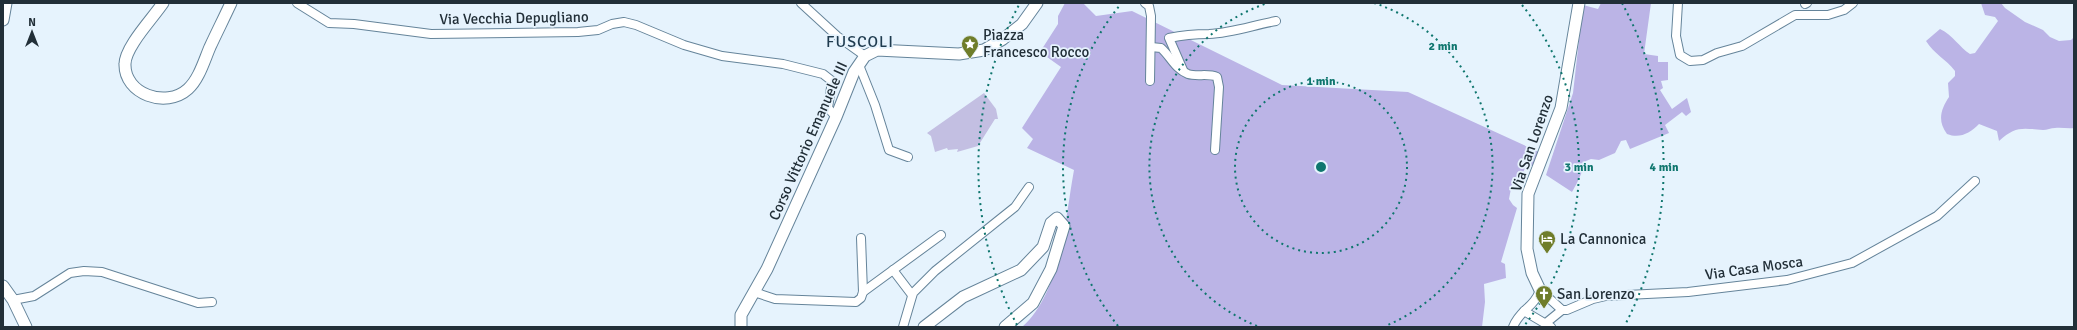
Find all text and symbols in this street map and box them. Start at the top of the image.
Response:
street label: Via Vecchia Depugliano [439,8,589,28]
north arrow [12,12,52,52]
text: N [28,16,36,29]
place label: Piazza Francesco Rocco [983,26,1089,61]
district label: FUSCOLI [826,32,894,52]
place icon: Piazza Francesco Rocco [960,34,980,59]
text: 2 min [1429,39,1458,54]
street label: Corso Vittorio Emanuele III [765,59,851,223]
text: 1 min [1307,74,1336,89]
street label: Via San Lorenzo [1507,92,1557,194]
centre of rings [1314,160,1328,174]
text: 3 min [1565,160,1594,175]
text: 4 min [1650,160,1679,175]
hotel icon: La Cannonica [1537,229,1557,254]
place label: La Cannonica [1560,230,1646,248]
street label: Via Casa Mosca [1704,252,1804,284]
church icon: San Lorenzo [1534,284,1554,309]
place label: San Lorenzo [1557,285,1635,303]

